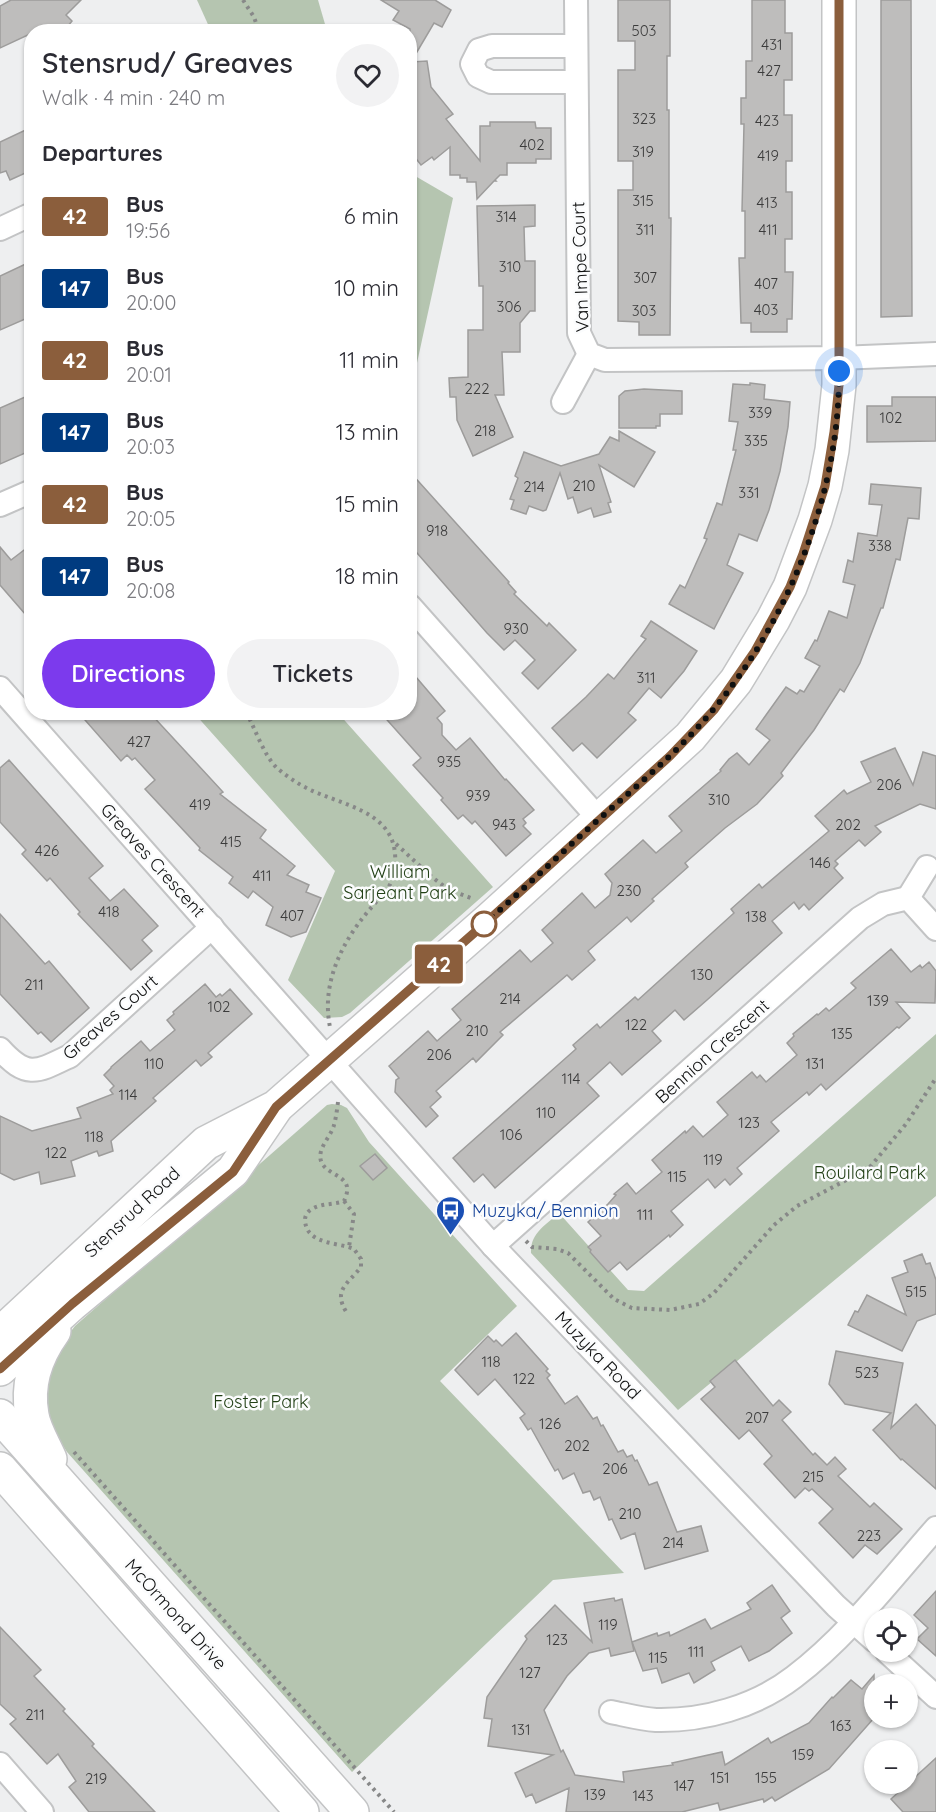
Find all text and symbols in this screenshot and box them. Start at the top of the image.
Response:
house number: 503 [632,21,657,40]
house number: 431 [761,35,783,54]
button: heart [336,44,399,107]
text: Stensrud/ Greaves [42,45,293,80]
house number: 427 [757,61,781,80]
text: Walk · 4 min · 240 m [42,85,225,110]
house number: 323 [632,109,656,128]
house number: 423 [755,111,779,130]
house number: 402 [519,135,545,154]
text: Departures [42,139,163,167]
house number: 319 [632,142,654,161]
house number: 419 [757,146,779,165]
text: Bus [126,190,164,218]
house number: 315 [632,191,654,210]
house number: 413 [756,193,778,212]
street label: Van Impe Court [566,201,594,333]
text: 6 min [344,202,399,230]
text: 42 [63,203,87,229]
house number: 314 [495,207,517,226]
text: 19:56 [126,218,170,243]
house number: 311 [636,220,654,239]
house number: 411 [759,220,777,239]
house number: 310 [499,257,521,276]
text: Bus [126,262,164,290]
house number: 307 [633,268,657,287]
text: 10 min [334,274,399,302]
house number: 407 [754,274,778,293]
text: 147 [59,275,91,301]
text: 20:00 [126,290,177,315]
house number: 306 [497,297,521,316]
house number: 403 [754,300,778,319]
house number: 303 [632,301,656,320]
text: Bus [126,334,164,362]
text: 11 min [339,346,399,374]
text: 42 [63,347,87,373]
your location [824,356,854,386]
text: 20:01 [126,362,172,387]
house number: 222 [465,379,489,398]
house number: 339 [748,403,772,422]
text: Bus [126,406,164,434]
house number: 102 [880,408,902,427]
text: 13 min [336,418,399,446]
text: 147 [59,419,91,445]
house number: 218 [474,421,496,440]
house number: 335 [744,431,768,450]
text: 20:03 [126,434,175,459]
house number: 210 [573,476,595,495]
house number: 214 [523,477,545,496]
text: Bus [126,478,164,506]
house number: 331 [738,483,760,502]
text: 15 min [335,490,399,518]
text: 42 [63,491,87,517]
text: 20:05 [126,506,176,531]
house number: 918 [426,521,448,540]
house number: 338 [868,536,892,555]
text: Bus [126,550,164,578]
text: 18 min [335,562,399,590]
text: 147 [59,563,91,589]
text: 20:08 [126,578,175,603]
house number: 930 [503,619,529,638]
button: Directions [42,639,215,708]
button: Tickets [227,639,399,708]
house number: 311 [637,668,655,687]
house number: 427 [127,732,151,751]
house number: 935 [437,752,461,771]
house number: 206 [876,775,902,794]
house number: 939 [466,786,490,805]
house number: 310 [708,790,730,809]
house number: 419 [189,795,211,814]
street label: Greaves Crescent [96,798,210,922]
house number: 943 [492,815,516,834]
house number: 202 [835,815,861,834]
house number: 415 [220,832,242,851]
house number: 426 [35,841,59,860]
house number: 146 [809,853,831,872]
park label: William Sarjeant Park [343,860,457,904]
house number: 411 [253,866,271,885]
house number: 230 [616,881,642,900]
house number: 418 [98,902,120,921]
house number: 407 [280,906,304,925]
house number: 138 [745,907,767,926]
unlabelled marker [471,911,497,937]
line badge: 42 [412,944,466,984]
text: 42 [427,951,451,977]
house number: 130 [691,965,713,984]
street label: Greaves Court [58,969,162,1065]
house number: 211 [24,975,44,994]
house number: 214 [499,989,521,1008]
house number: 139 [867,991,889,1010]
street label: Bennion Crescent [650,994,774,1108]
house number: 102 [208,997,230,1016]
house number: 122 [625,1015,647,1034]
house number: 210 [466,1021,488,1040]
house number: 135 [831,1024,853,1043]
house number: 206 [426,1045,452,1064]
house number: 110 [144,1054,164,1073]
house number: 131 [806,1054,824,1073]
house number: 114 [562,1069,580,1088]
house number: 114 [119,1085,137,1104]
house number: 110 [536,1103,556,1122]
house number: 123 [738,1113,760,1132]
house number: 106 [500,1125,522,1144]
house number: 118 [84,1127,104,1146]
house number: 122 [45,1143,67,1162]
house number: 119 [703,1150,723,1169]
park label: Rouilard Park [814,1161,926,1184]
street label: Stensrud Road [79,1162,185,1262]
house number: 115 [667,1167,687,1186]
bus stop icon: Muzyka/ Bennion [435,1194,467,1236]
place label: Muzyka/ Bennion [472,1199,619,1222]
house number: 111 [637,1205,653,1224]
house number: 515 [905,1282,927,1301]
street label: Muzyka Road [550,1306,646,1404]
house number: 118 [481,1352,501,1371]
house number: 523 [855,1363,879,1382]
house number: 122 [513,1369,535,1388]
park label: Foster Park [213,1390,309,1413]
house number: 207 [745,1408,769,1427]
house number: 126 [539,1414,561,1433]
house number: 202 [564,1436,590,1455]
house number: 206 [602,1459,628,1478]
house number: 215 [802,1467,824,1486]
house number: 210 [619,1504,641,1523]
house number: 223 [857,1526,881,1545]
house number: 214 [662,1533,684,1552]
street label: McOrmond Drive [120,1554,232,1674]
map controls [864,1608,918,1794]
button: locate [864,1608,918,1662]
house number: 119 [598,1615,618,1634]
house number: 123 [546,1630,568,1649]
house number: 111 [688,1642,704,1661]
house number: 115 [648,1648,668,1667]
house number: 127 [519,1663,541,1682]
button: + [864,1674,918,1728]
house number: 211 [25,1705,45,1724]
house number: 163 [830,1716,852,1735]
house number: 131 [512,1720,530,1739]
button: − [864,1740,918,1794]
house number: 159 [792,1745,814,1764]
house number: 151 [710,1768,730,1787]
house number: 155 [755,1768,777,1787]
house number: 219 [85,1769,107,1788]
house number: 147 [674,1776,695,1795]
house number: 139 [584,1785,606,1804]
house number: 143 [632,1786,654,1805]

